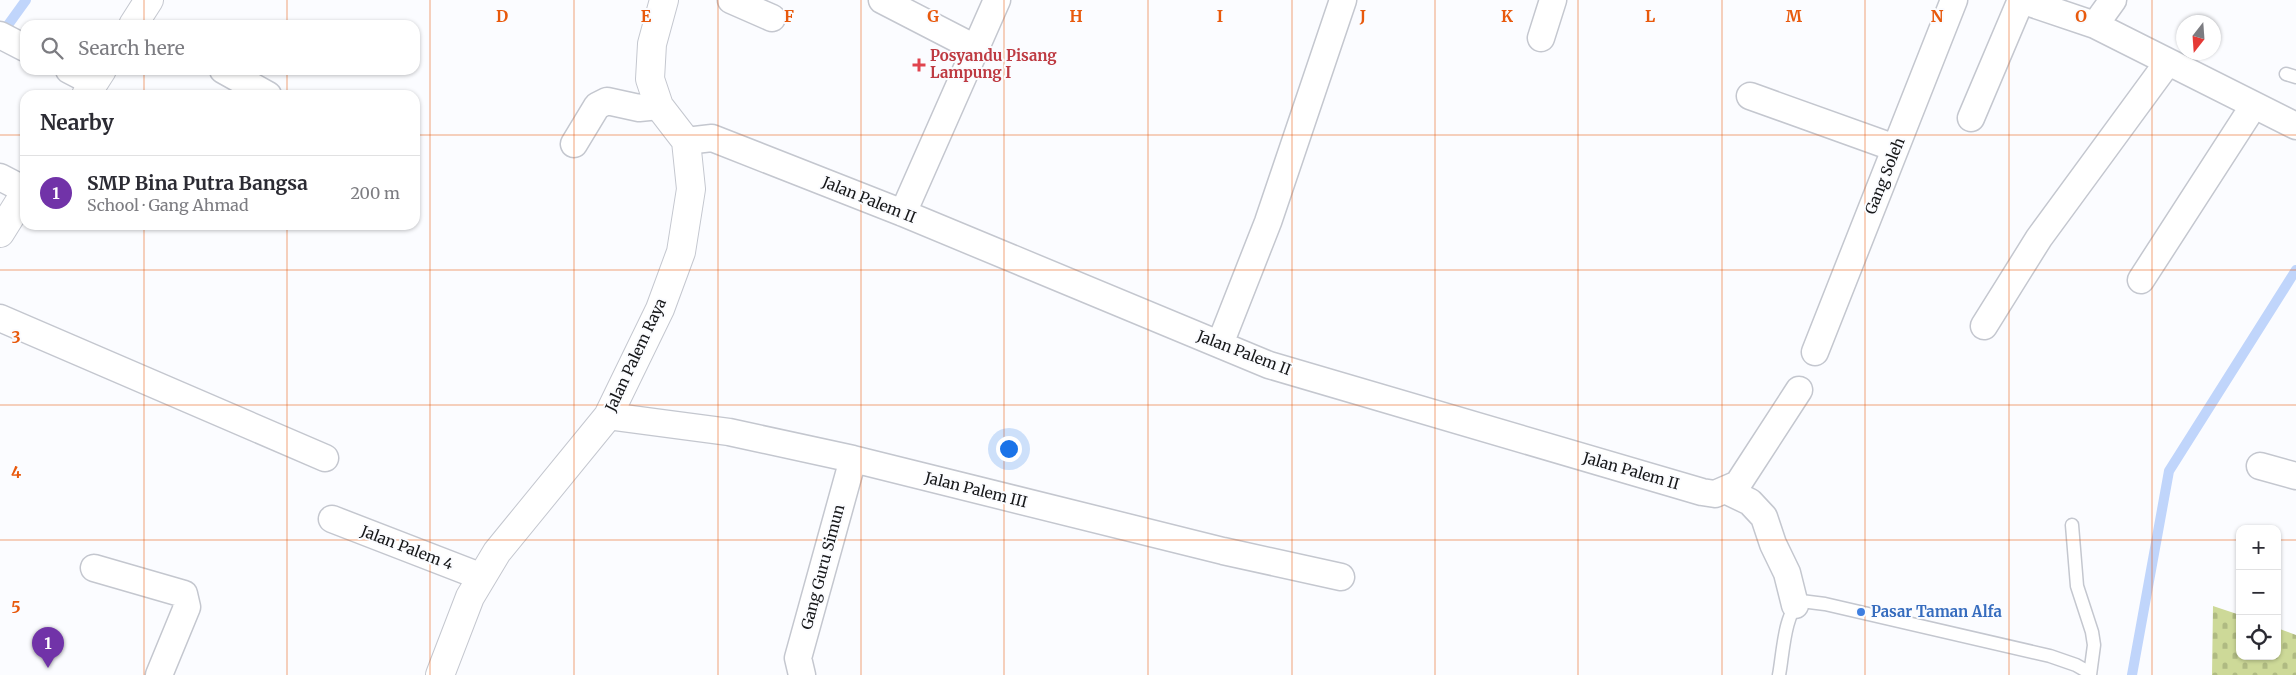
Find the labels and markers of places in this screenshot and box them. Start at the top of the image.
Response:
place label: Posyandu Pisang Lampung I [930,46,1057,82]
marker: Posyandu Pisang Lampung I [912,58,926,72]
place label: Pasar Taman Alfa [1871,602,2002,621]
marker: Pasar Taman Alfa [1855,606,1867,618]
pin: 1 [32,627,64,668]

